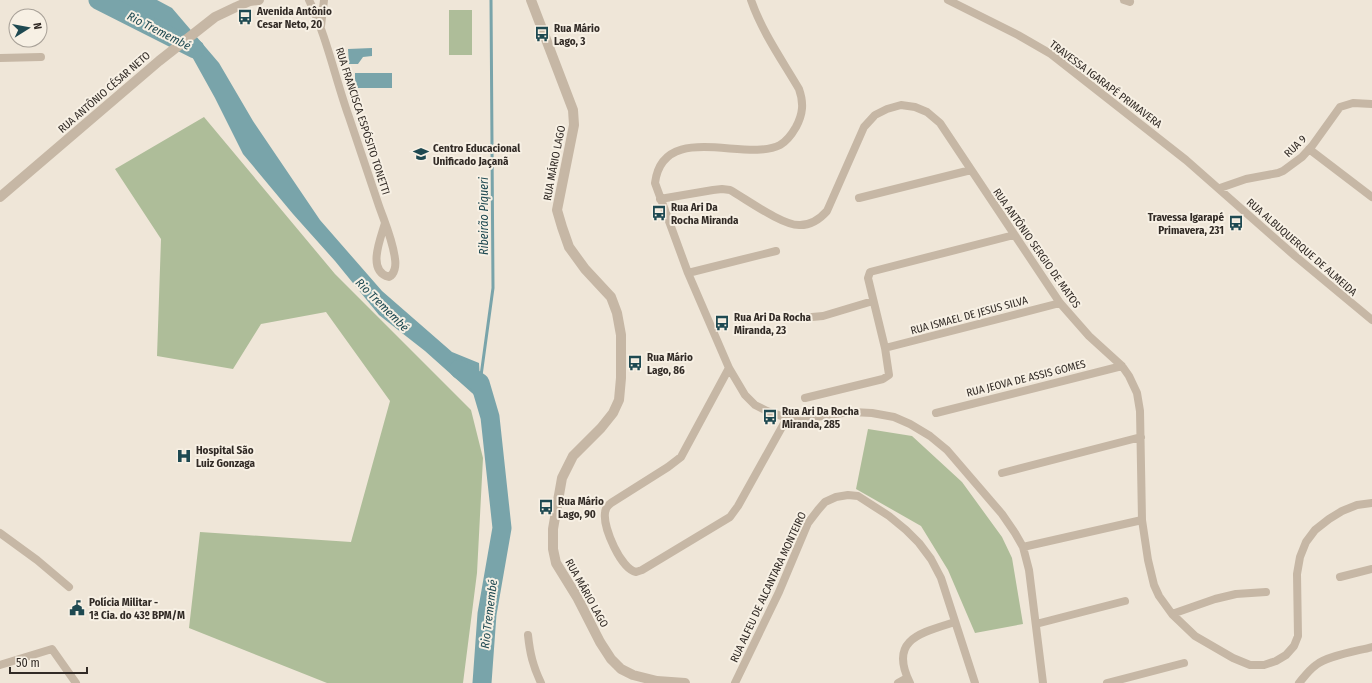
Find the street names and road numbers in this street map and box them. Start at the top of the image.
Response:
street label: TRAVESSA IGARAPÉ PRIMAVERA [1047,37,1165,131]
street label: RUA FRANCISCA ESPÓSITO TONETTI [333,46,393,196]
street label: RUA ANTÔNIO CÉSAR NETO [55,48,153,136]
street label: RUA MÁRIO LAGO [540,124,568,202]
street label: RUA 9 [1281,133,1309,160]
street label: RUA ANTÔNIO SERGIO DE MATOS [990,185,1084,311]
street label: RUA ALBUQUERQUE DE ALMEIDA [1244,196,1360,299]
street label: RUA ISMAEL DE JESUS SILVA [909,294,1029,337]
street label: RUA JEOVA DE ASSIS GOMES [965,357,1088,400]
street label: RUA ALFEU DE ALCANTARA MONTEIRO [728,510,809,665]
street label: RUA MÁRIO LAGO [562,556,612,630]

